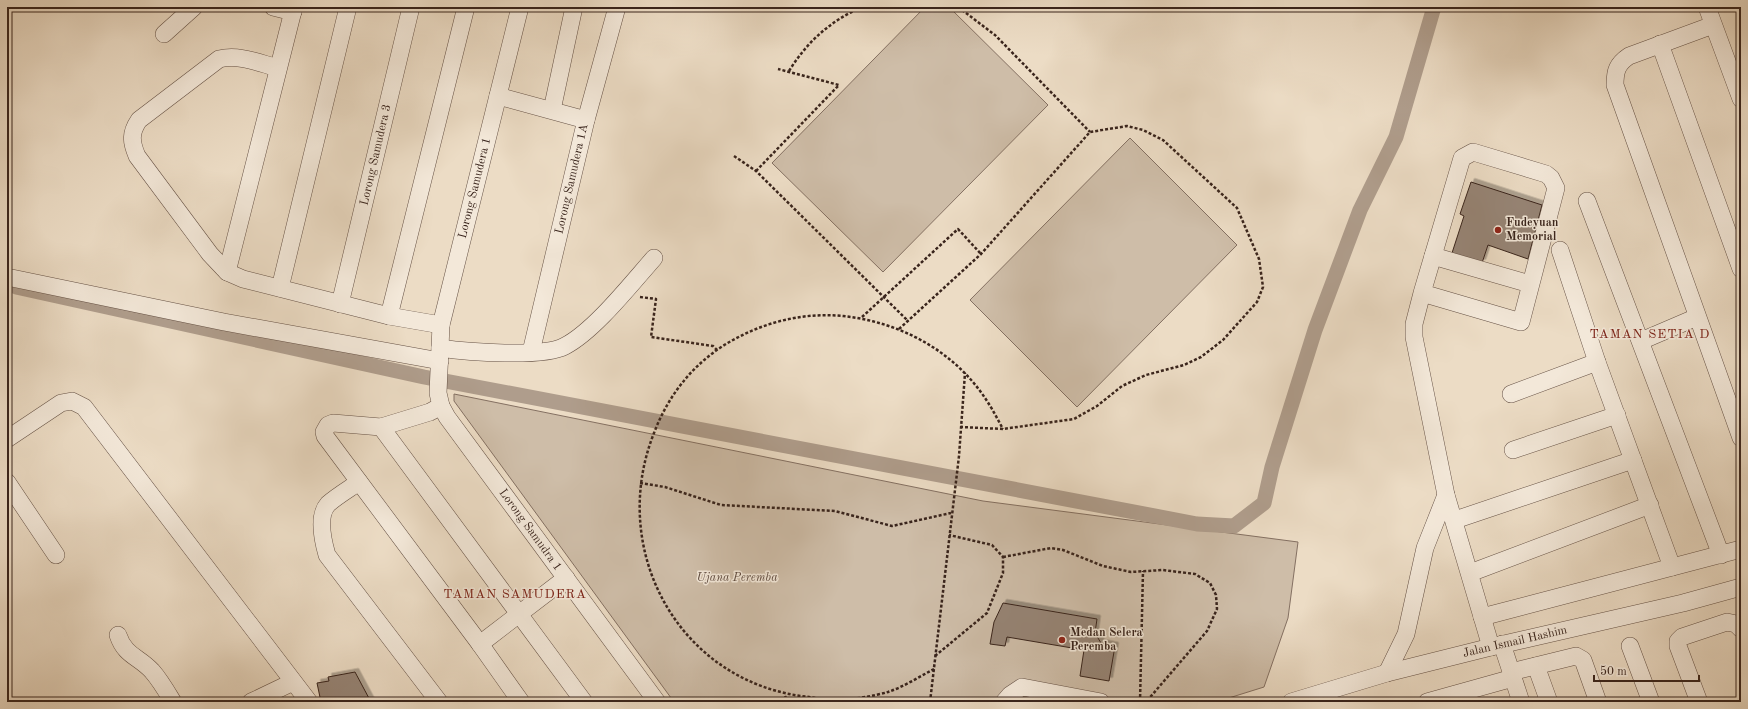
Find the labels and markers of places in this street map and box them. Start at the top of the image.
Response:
place label: Fudeyuan Memorial [1506,217,1559,243]
marker: Fudeyuan Memorial [1493,225,1503,235]
place label: Medan Selera Peremba [1070,627,1143,653]
marker: Medan Selera Peremba [1057,635,1067,645]

